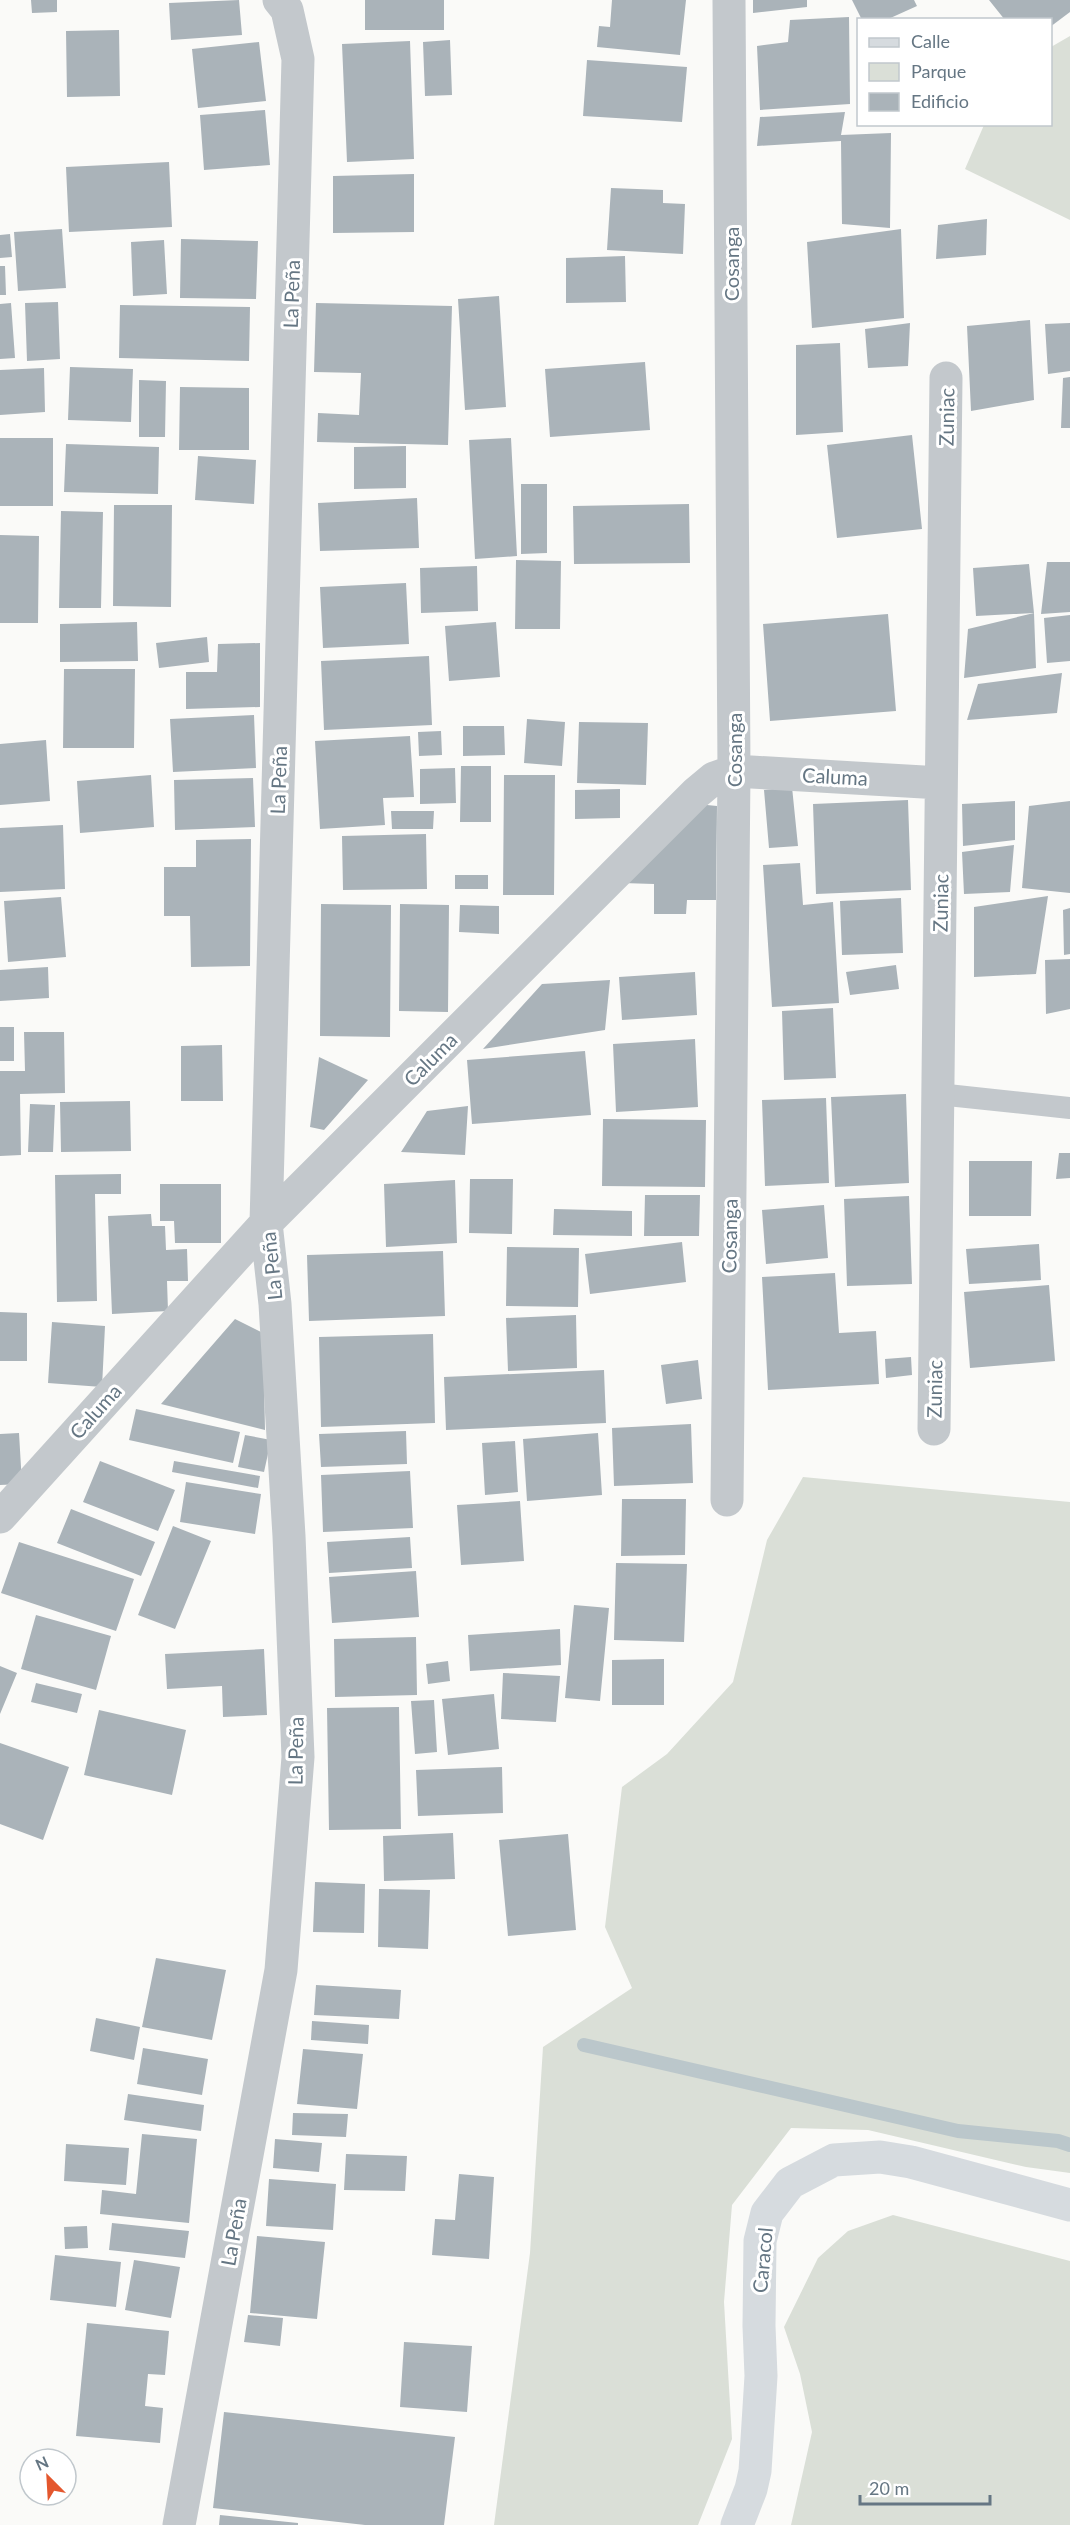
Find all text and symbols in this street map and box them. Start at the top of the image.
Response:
legend [857,18,1052,126]
text: Calle [911,30,950,52]
text: Parque [911,60,966,82]
text: Edificio [911,90,969,112]
street label: Cosanga [719,227,743,301]
street label: La Peña [278,259,304,329]
street label: Zuniac [933,387,959,446]
street label: Cosanga [722,713,746,787]
street label: La Peña [265,745,291,815]
street label: Caluma [802,762,868,790]
street label: Zuniac [927,873,953,932]
street label: Caluma [398,1027,462,1091]
street label: Cosanga [716,1198,742,1274]
street label: La Peña [255,1231,287,1301]
street label: Zuniac [921,1359,947,1418]
street label: Caluma [64,1379,126,1443]
street label: La Peña [282,1717,308,1785]
street label: La Peña [215,2196,251,2268]
street label: Caracol [747,2226,777,2294]
north arrow [18,2447,78,2507]
text: N [32,2452,51,2474]
scale bar [860,2468,990,2506]
text: 20 m [869,2477,909,2499]

